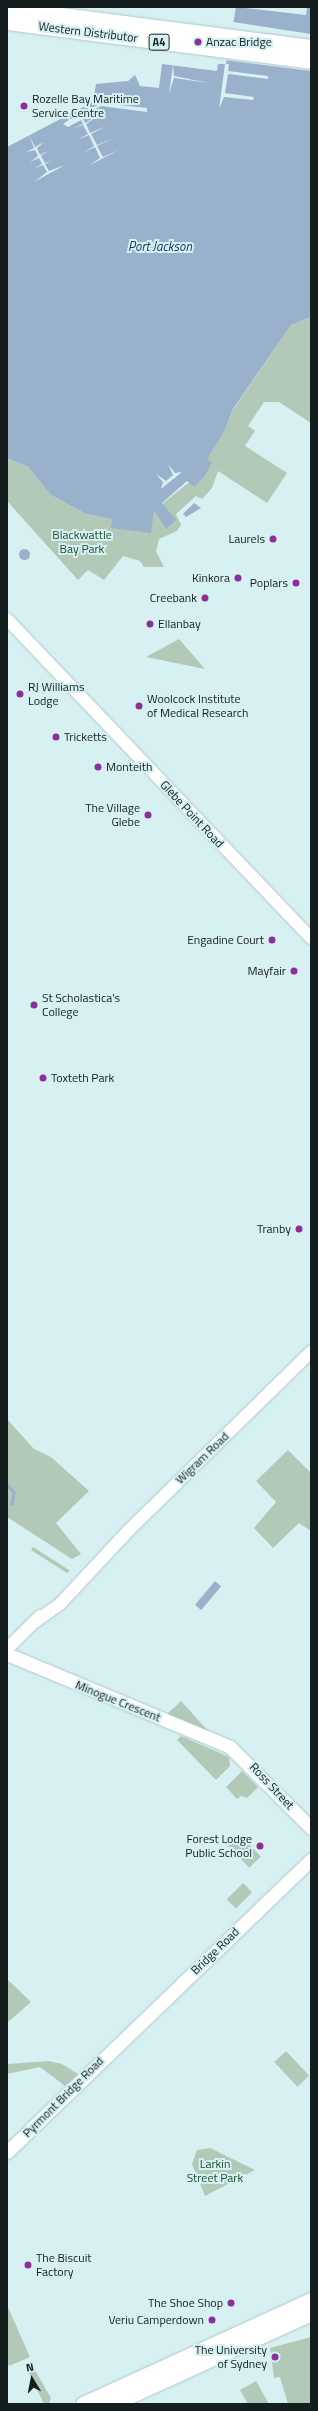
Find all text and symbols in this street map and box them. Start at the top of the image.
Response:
street label: Western Distributor [38,19,138,45]
road number: A4 [148,33,170,51]
place label: Anzac Bridge [206,35,272,49]
marker: Anzac Bridge [193,37,203,47]
place label: Rozelle Bay Maritime Service Centre [32,92,139,120]
marker: Rozelle Bay Maritime Service Centre [19,101,29,111]
water label: Port Jackson [128,238,192,254]
park label: Blackwattle Bay Park [52,528,112,556]
place label: Laurels [228,532,265,546]
marker: Laurels [268,534,278,544]
place label: Kinkora [192,571,230,585]
marker: Kinkora [233,573,243,583]
place label: Poplars [250,576,288,590]
marker: Poplars [291,578,301,588]
place label: Creebank [150,591,197,605]
marker: Creebank [200,593,210,603]
place label: Ellanbay [158,617,201,631]
marker: Ellanbay [145,619,155,629]
place label: RJ Williams Lodge [28,680,84,708]
marker: RJ Williams Lodge [15,689,25,699]
place label: Woolcock Institute of Medical Research [147,692,248,720]
marker: Woolcock Institute of Medical Research [134,701,144,711]
place label: Tricketts [64,730,107,744]
marker: Tricketts [51,732,61,742]
place label: Monteith [106,760,152,774]
marker: Monteith [93,762,103,772]
street label: Glebe Point Road [157,777,227,851]
place label: The Village Glebe [85,801,140,829]
marker: The Village Glebe [143,810,153,820]
place label: Engadine Court [187,933,264,947]
marker: Engadine Court [267,935,277,945]
place label: Mayfair [247,964,286,978]
marker: Mayfair [289,966,299,976]
place label: St Scholastica's College [42,991,120,1019]
marker: St Scholastica's College [29,1000,39,1010]
place label: Toxteth Park [51,1071,114,1085]
marker: Toxteth Park [38,1073,48,1083]
place label: Tranby [257,1222,291,1236]
marker: Tranby [294,1224,304,1234]
street label: Wigram Road [172,1429,232,1487]
street label: Minogue Crescent [73,1677,163,1725]
street label: Ross Street [247,1760,297,1812]
place label: Forest Lodge Public School [185,1832,252,1860]
marker: Forest Lodge Public School [255,1841,265,1851]
street label: Bridge Road [188,1925,242,1977]
street label: Pyrmont Bridge Road [20,2054,106,2140]
park label: Larkin Street Park [187,2157,243,2185]
place label: The Biscuit Factory [36,2251,91,2279]
marker: The Biscuit Factory [23,2260,33,2270]
place label: The Shoe Shop [148,2296,223,2310]
marker: The Shoe Shop [226,2298,236,2308]
place label: Veriu Camperdown [108,2313,204,2327]
marker: Veriu Camperdown [207,2315,217,2325]
place label: The University of Sydney [195,2343,267,2371]
marker: The University of Sydney [270,2352,280,2362]
north arrow [12,2359,52,2399]
text: N [25,2359,35,2376]

